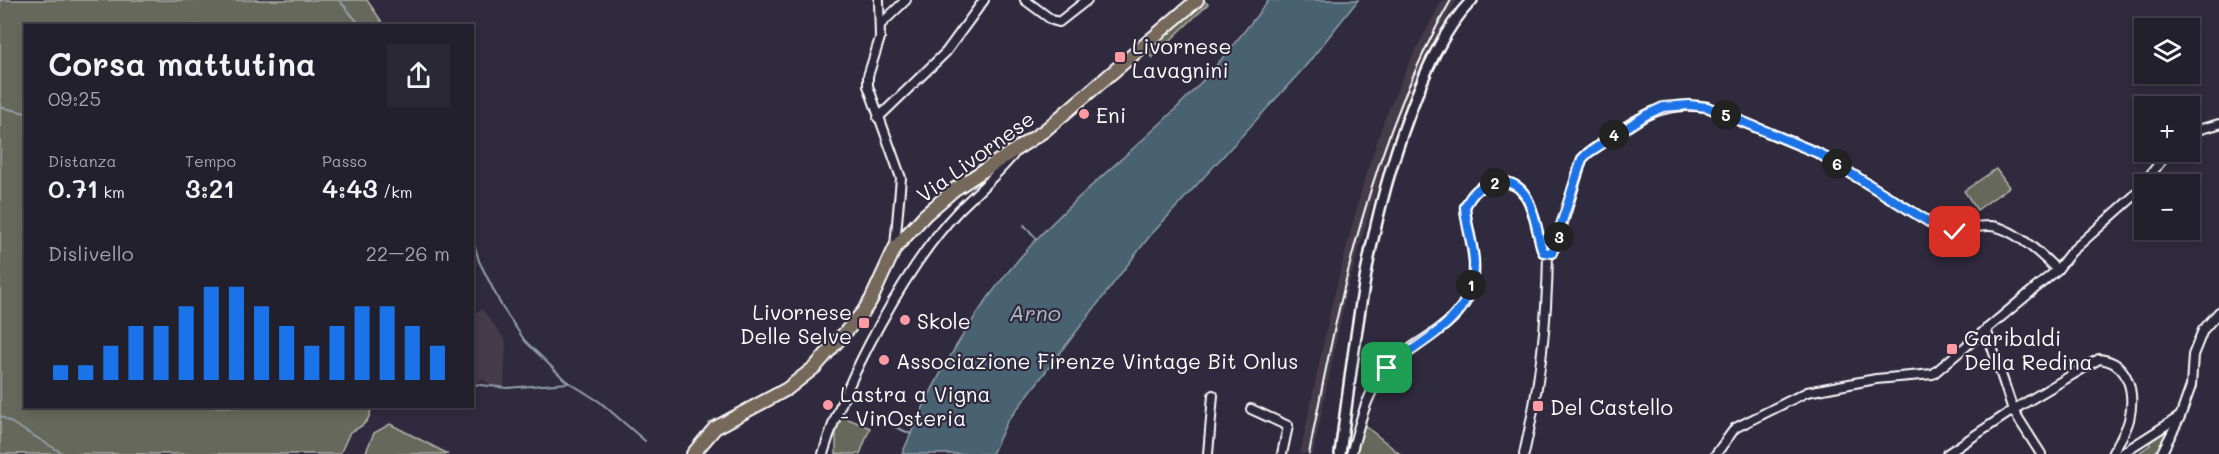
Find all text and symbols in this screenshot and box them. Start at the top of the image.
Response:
map controls [2134,18,2200,240]
button: layers [2134,18,2200,84]
place label: Livornese Lavagnini [1132,32,1231,83]
text: Corsa mattutina [48,41,316,84]
button: share [387,44,450,107]
marker: Livornese Lavagnini [1113,50,1127,64]
text: 09:25 [48,85,101,111]
button: + [2134,96,2200,162]
pin: 5 [1711,100,1741,130]
place label: Eni [1096,101,1126,128]
street label: Via Livornese [911,104,1039,208]
text: 5 [1721,104,1731,125]
marker: Eni [1077,107,1091,121]
pin: 4 [1599,120,1629,150]
text: 4 [1609,124,1619,145]
pin: 6 [1822,149,1852,179]
text: Distanza [48,150,116,171]
text: Tempo [185,150,236,171]
text: Passo [322,150,367,171]
text: 6 [1832,153,1842,174]
pin: 2 [1480,168,1510,198]
text: 0.71 [48,171,98,205]
text: 3:21 [185,171,235,205]
text: 4:43 [322,171,378,205]
text: 2 [1491,172,1499,193]
button: − [2134,174,2200,240]
text: km [98,181,125,202]
text: /km [378,181,413,202]
pin [1929,206,1980,257]
icon: check [1938,215,1971,248]
pin: 3 [1544,222,1574,252]
text: 3 [1554,226,1564,247]
text: Dislivello [48,240,134,266]
text: 22–26 m [366,240,450,266]
pin: 1 [1456,270,1486,300]
text: 1 [1467,274,1475,295]
place label: Livornese Delle Selve [740,298,852,349]
water label: Arno [1009,298,1061,327]
place label: Skole [917,307,971,334]
marker: Skole [898,313,912,327]
marker: Livornese Delle Selve [857,316,871,330]
place label: Garibaldi Della Redina [1964,324,2093,375]
pin [1361,342,1412,393]
marker: Garibaldi Della Redina [1945,342,1959,356]
place label: Associazione Firenze Vintage Bit Onlus [896,347,1298,374]
icon: arrive [1370,351,1403,384]
marker: Associazione Firenze Vintage Bit Onlus [877,353,891,367]
place label: Lastra a Vigna - VinOsteria [840,380,991,431]
place label: Del Castello [1550,393,1673,420]
marker: Lastra a Vigna - VinOsteria [821,398,835,412]
marker: Del Castello [1531,399,1545,413]

